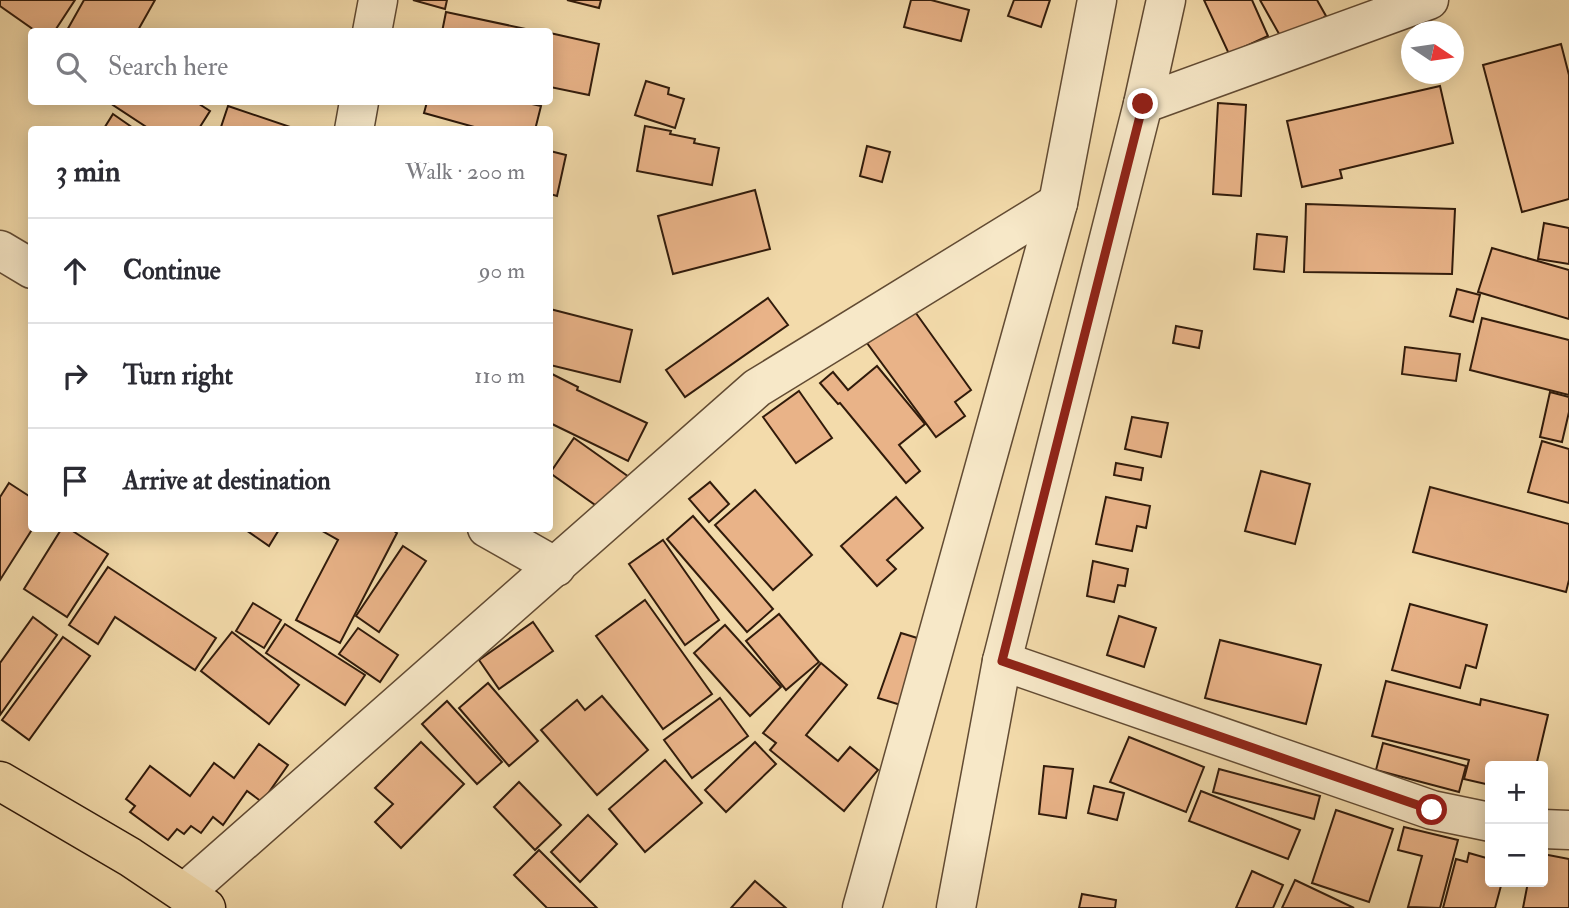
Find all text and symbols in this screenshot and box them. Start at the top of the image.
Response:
north arrow [1401,21,1464,84]
search box [28,28,553,105]
icon: search [52,48,90,86]
text: Search here [108,51,228,83]
route end [1127,88,1158,119]
text: 3 min [56,153,121,190]
text: Walk · 200 m [405,157,525,186]
icon: ahead [56,252,94,290]
text: Continue [123,255,221,287]
text: 90 m [479,256,525,285]
icon: right [56,357,94,395]
text: Turn right [123,360,233,392]
text: 110 m [474,361,525,390]
icon: arrive [56,462,94,500]
text: Arrive at destination [123,465,331,497]
map controls [1485,761,1548,887]
button: + [1485,761,1548,824]
route start [1416,794,1447,825]
button: − [1485,824,1548,887]

